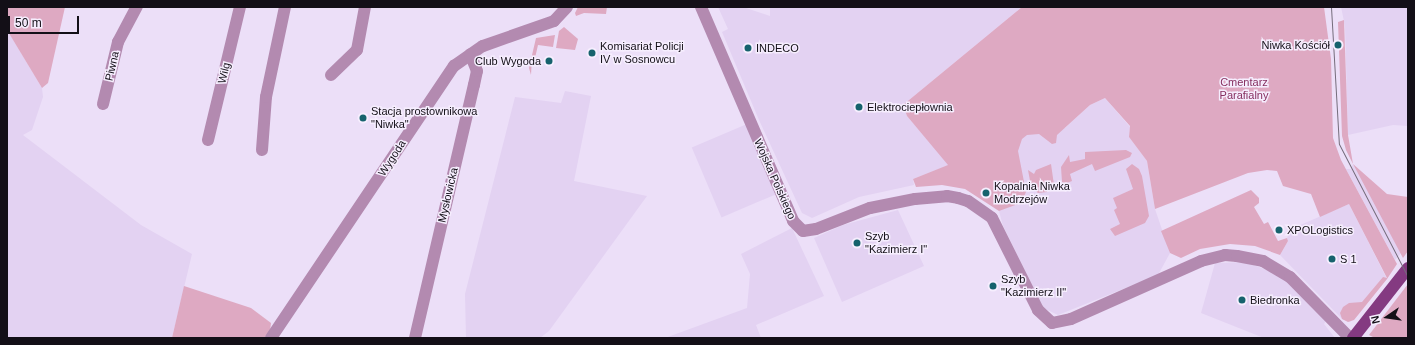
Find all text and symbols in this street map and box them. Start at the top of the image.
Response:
scale bar [10,8,81,34]
text: 50 m [15,16,42,30]
place label: Niwka Kościół [1262,38,1330,52]
place label: Komisariat Policji IV w Sosnowcu [600,40,684,66]
marker: Niwka Kościół [1333,40,1343,50]
place label: INDECO [756,41,799,55]
marker: INDECO [743,43,753,53]
marker: Komisariat Policji IV w Sosnowcu [587,48,597,58]
street label: Piwna [102,50,122,82]
place label: Club Wygoda [475,54,541,68]
marker: Club Wygoda [544,56,554,66]
street label: Wilg [215,61,233,85]
park label: Cmentarz Parafialny [1220,76,1268,102]
place label: Elektrociepłownia [867,100,953,114]
marker: Elektrociepłownia [854,102,864,112]
place label: Stacja prostownikowa "Niwka" [371,105,477,131]
marker: Stacja prostownikowa "Niwka" [358,113,368,123]
street label: Wojska Polskiego [751,137,799,221]
street label: Wygoda [376,138,408,178]
street label: Mysłowicka [435,166,461,224]
place label: Kopalnia Niwka Modrzejów [994,180,1070,206]
marker: Kopalnia Niwka Modrzejów [981,188,991,198]
place label: XPOLogistics [1287,223,1353,237]
marker: XPOLogistics [1274,225,1284,235]
place label: Szyb "Kazimierz I" [865,230,927,256]
marker: Szyb "Kazimierz I" [852,238,862,248]
place label: S 1 [1340,252,1357,266]
marker: S 1 [1327,254,1337,264]
place label: Szyb "Kazimierz II" [1001,273,1066,299]
marker: Szyb "Kazimierz II" [988,281,998,291]
place label: Biedronka [1250,293,1300,307]
marker: Biedronka [1237,295,1247,305]
north arrow [1367,297,1407,337]
text: N [1369,314,1382,325]

